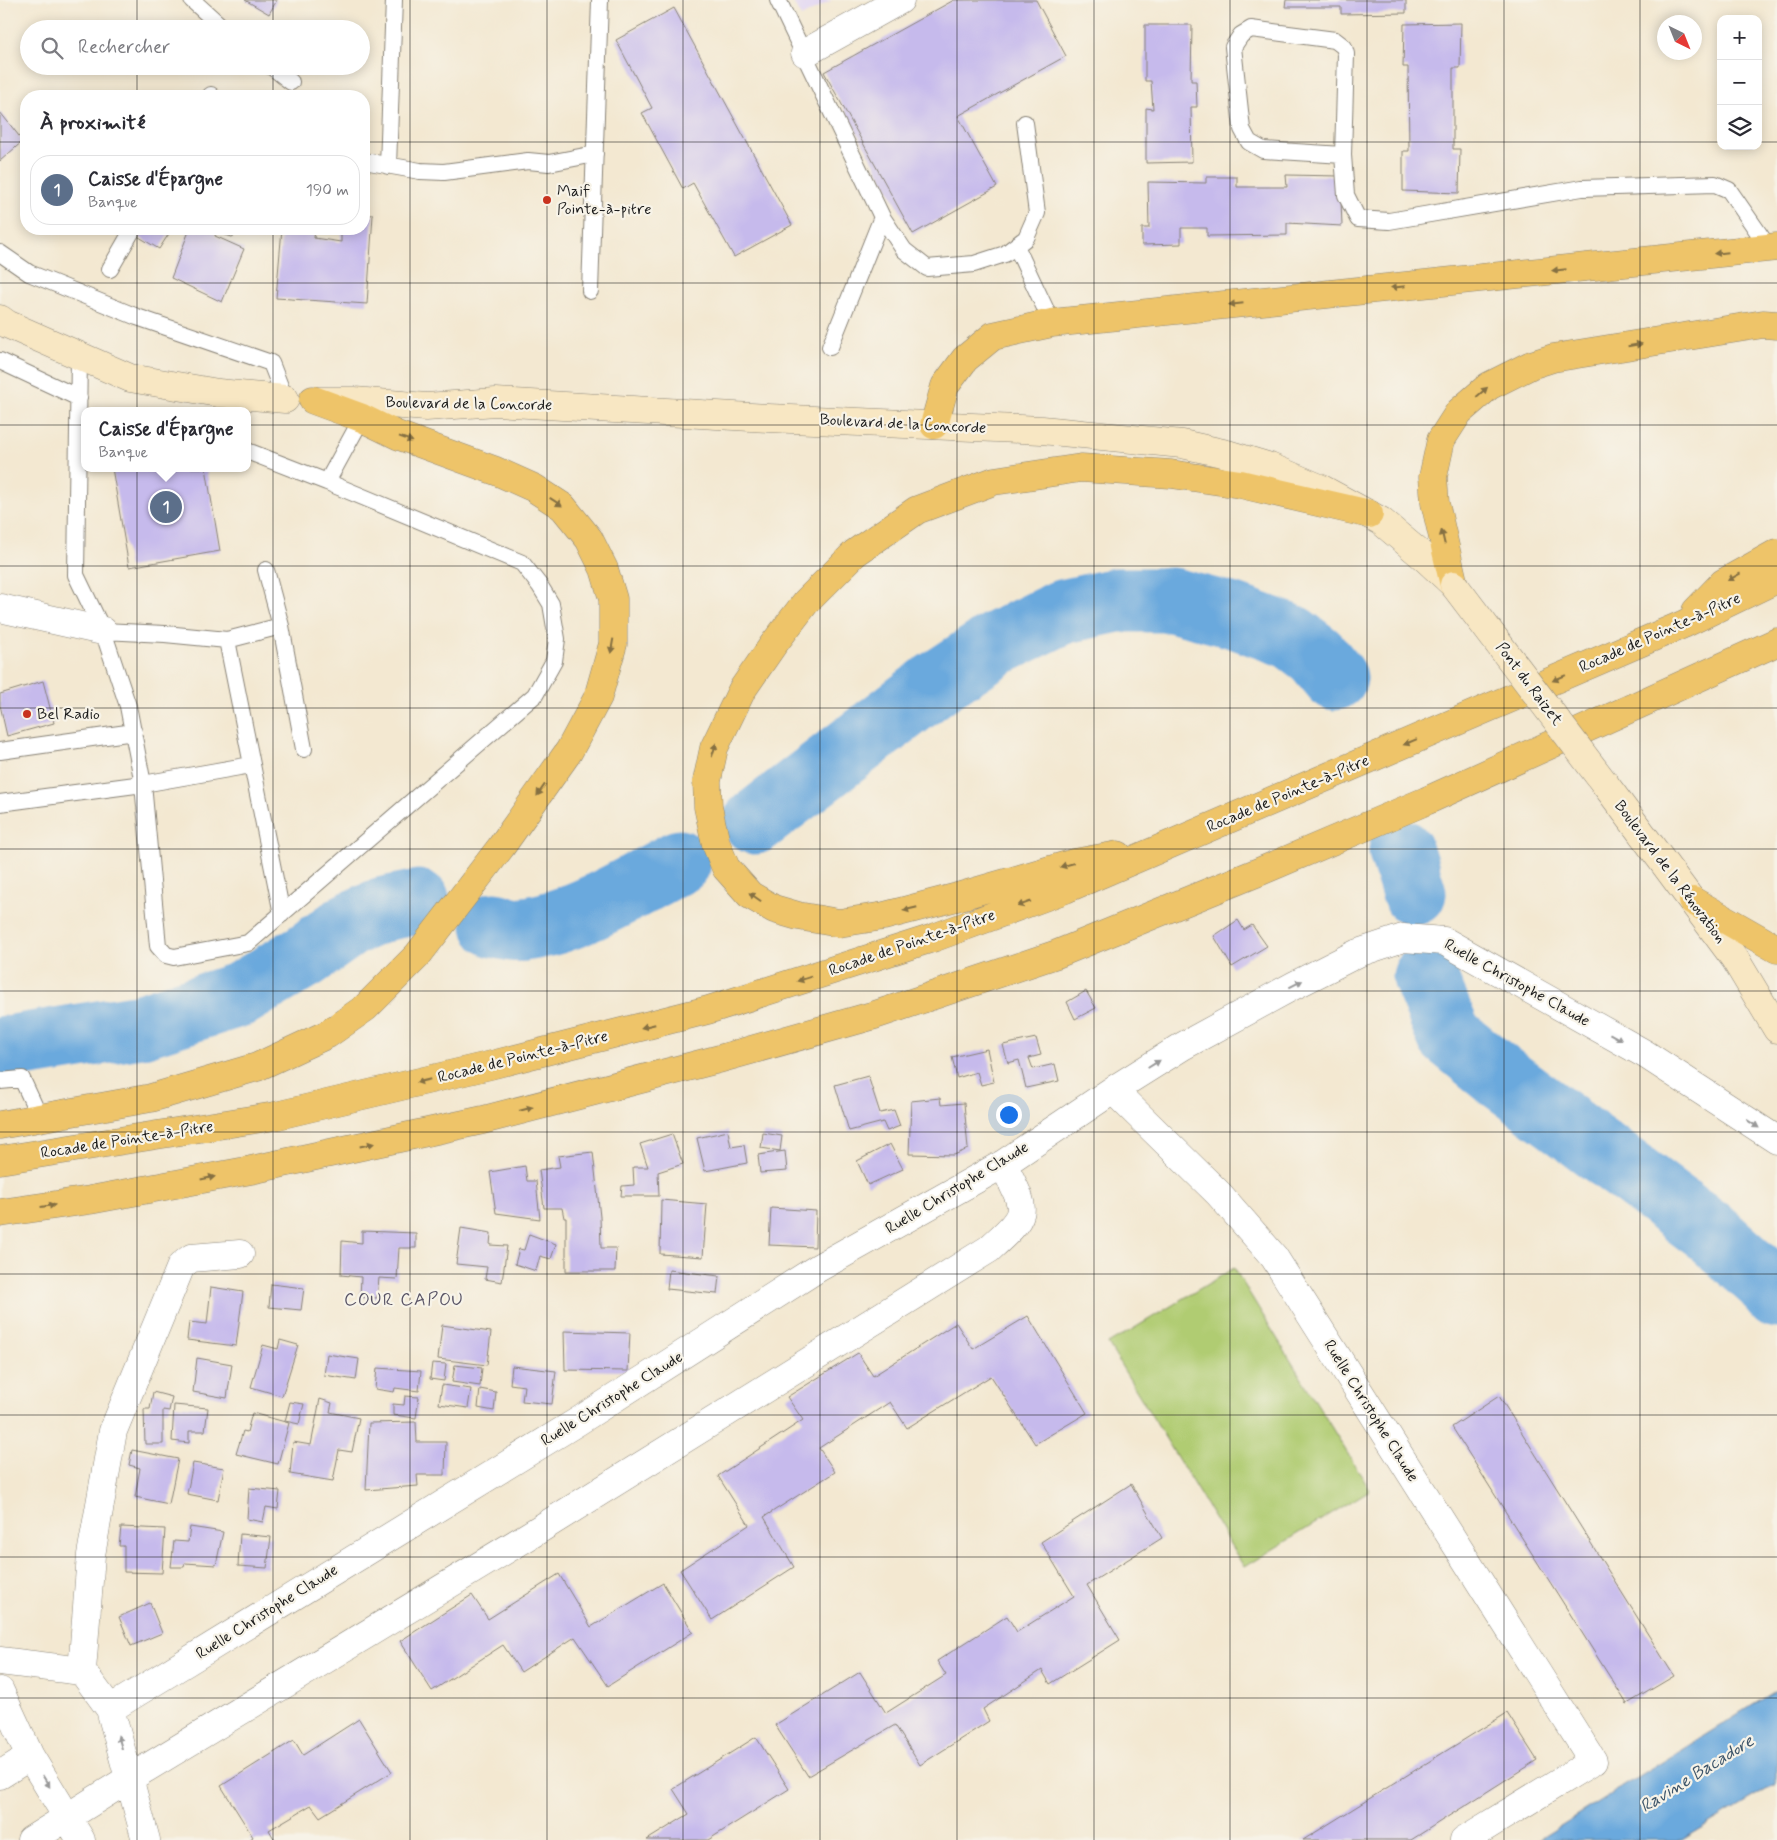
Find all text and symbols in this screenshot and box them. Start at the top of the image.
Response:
north arrow [1657,15,1702,60]
map controls [1717,15,1762,150]
button: + [1717,15,1762,60]
search box [20,20,370,75]
icon: search [38,34,66,62]
text: Rechercher [78,35,170,60]
button: − [1717,60,1762,105]
button: layers [1717,105,1762,150]
text: À proximité [40,109,146,137]
text: Caisse d'Épargne [88,167,223,192]
text: 1 [53,180,61,201]
text: 190 m [306,180,349,201]
place label: Maif Pointe-à-pitre [557,181,651,220]
text: Banque [88,192,138,213]
marker: Maif Pointe-à-pitre [541,194,553,206]
one-way arrow [1712,249,1728,257]
one-way arrow [1551,266,1567,274]
one-way arrow [1389,283,1405,291]
one-way arrow [1228,300,1244,308]
one-way arrow [1627,340,1643,348]
one-way arrow [1475,386,1487,398]
street label: Boulevard de la Concorde [385,392,553,416]
popup [81,407,251,472]
street label: Boulevard de la Concorde [819,409,987,439]
text: Caisse d'Épargne [99,417,233,442]
one-way arrow [399,436,414,443]
text: Banque [99,442,148,463]
pin: 1 [150,488,182,526]
one-way arrow [549,497,562,507]
one-way arrow [1439,530,1447,545]
one-way arrow [1728,572,1741,581]
street label: Rocade de Pointe-à-Pitre [1576,588,1744,678]
one-way arrow [607,638,615,654]
street label: Pont du Raizet [1491,638,1568,730]
one-way arrow [1552,674,1566,682]
place label: Bel Radio [37,704,100,725]
marker: Bel Radio [21,708,33,720]
one-way arrow [1403,738,1417,746]
one-way arrow [711,742,719,757]
street label: Rocade de Pointe-à-Pitre [1204,750,1372,838]
one-way arrow [536,784,546,797]
street label: Boulevard de la Rénovation [1609,796,1731,948]
one-way arrow [1059,861,1074,869]
one-way arrow [748,892,761,902]
one-way arrow [1016,900,1031,908]
street label: Rocade de Pointe-à-Pitre [826,905,998,981]
one-way arrow [903,905,918,913]
street label: Ruelle Christophe Claude [1440,934,1594,1032]
one-way arrow [796,976,811,984]
one-way arrow [1289,980,1303,988]
one-way arrow [641,1022,656,1030]
street label: Rocade de Pointe-à-Pitre [436,1026,610,1088]
one-way arrow [1608,1033,1623,1041]
one-way arrow [1148,1059,1161,1068]
one-way arrow [415,1077,430,1085]
your location [996,1102,1022,1128]
one-way arrow [518,1105,533,1113]
street label: Rocade de Pointe-à-Pitre [39,1116,215,1164]
one-way arrow [1746,1119,1760,1129]
street label: Ruelle Christophe Claude [881,1137,1033,1239]
one-way arrow [360,1141,375,1149]
one-way arrow [201,1174,216,1182]
one-way arrow [41,1202,57,1210]
district label: COUR CAPOU [344,1288,464,1312]
street label: Ruelle Christophe Claude [1319,1336,1423,1486]
street label: Ruelle Christophe Claude [537,1347,687,1451]
street label: Ruelle Christophe Claude [192,1560,342,1664]
water label: Ravine Bacadore [1635,1729,1760,1819]
one-way arrow [115,1735,123,1750]
one-way arrow [41,1775,50,1788]

